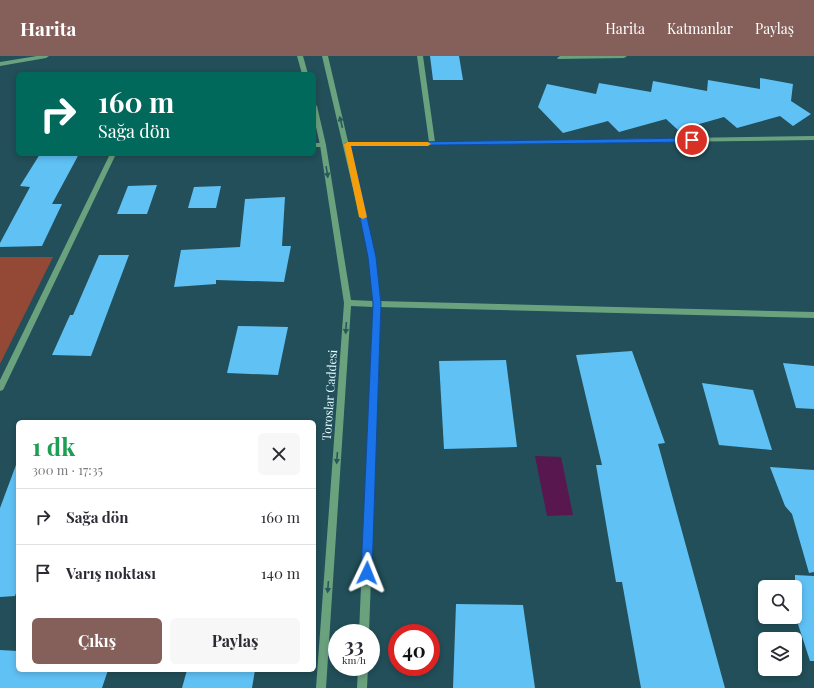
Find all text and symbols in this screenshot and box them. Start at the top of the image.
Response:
text: Harita [20,15,76,41]
text: Harita [605,19,645,38]
text: Katmanlar [667,19,733,38]
text: Paylaş [755,19,794,38]
text: 160 m [98,83,174,120]
icon: right [32,88,84,140]
one-way arrow [338,116,344,128]
text: Sağa dön [98,119,170,143]
pin [675,123,709,157]
icon: arrive [681,129,703,151]
one-way arrow [325,166,331,178]
one-way arrow [343,322,350,334]
street label: Toroslar Caddesi [318,348,340,441]
text: 1 dk [32,430,75,462]
button: close [258,433,300,475]
one-way arrow [334,452,341,464]
text: 300 m · 17:35 [32,461,103,478]
icon: right [32,506,54,528]
text: Sağa dön [66,507,129,527]
text: 160 m [261,507,300,527]
position arrow [346,552,388,594]
icon: arrive [32,562,54,584]
text: Varış noktası [66,563,156,583]
text: 140 m [261,563,300,583]
map controls [758,580,802,676]
button: search [758,580,802,624]
one-way arrow [324,581,331,593]
button: Çıkış [32,618,162,664]
button: Paylaş [170,618,300,664]
speed limit sign: 40 [388,624,440,676]
text: 33 [344,631,364,658]
button: layers [758,632,802,676]
text: km/h [342,653,366,667]

